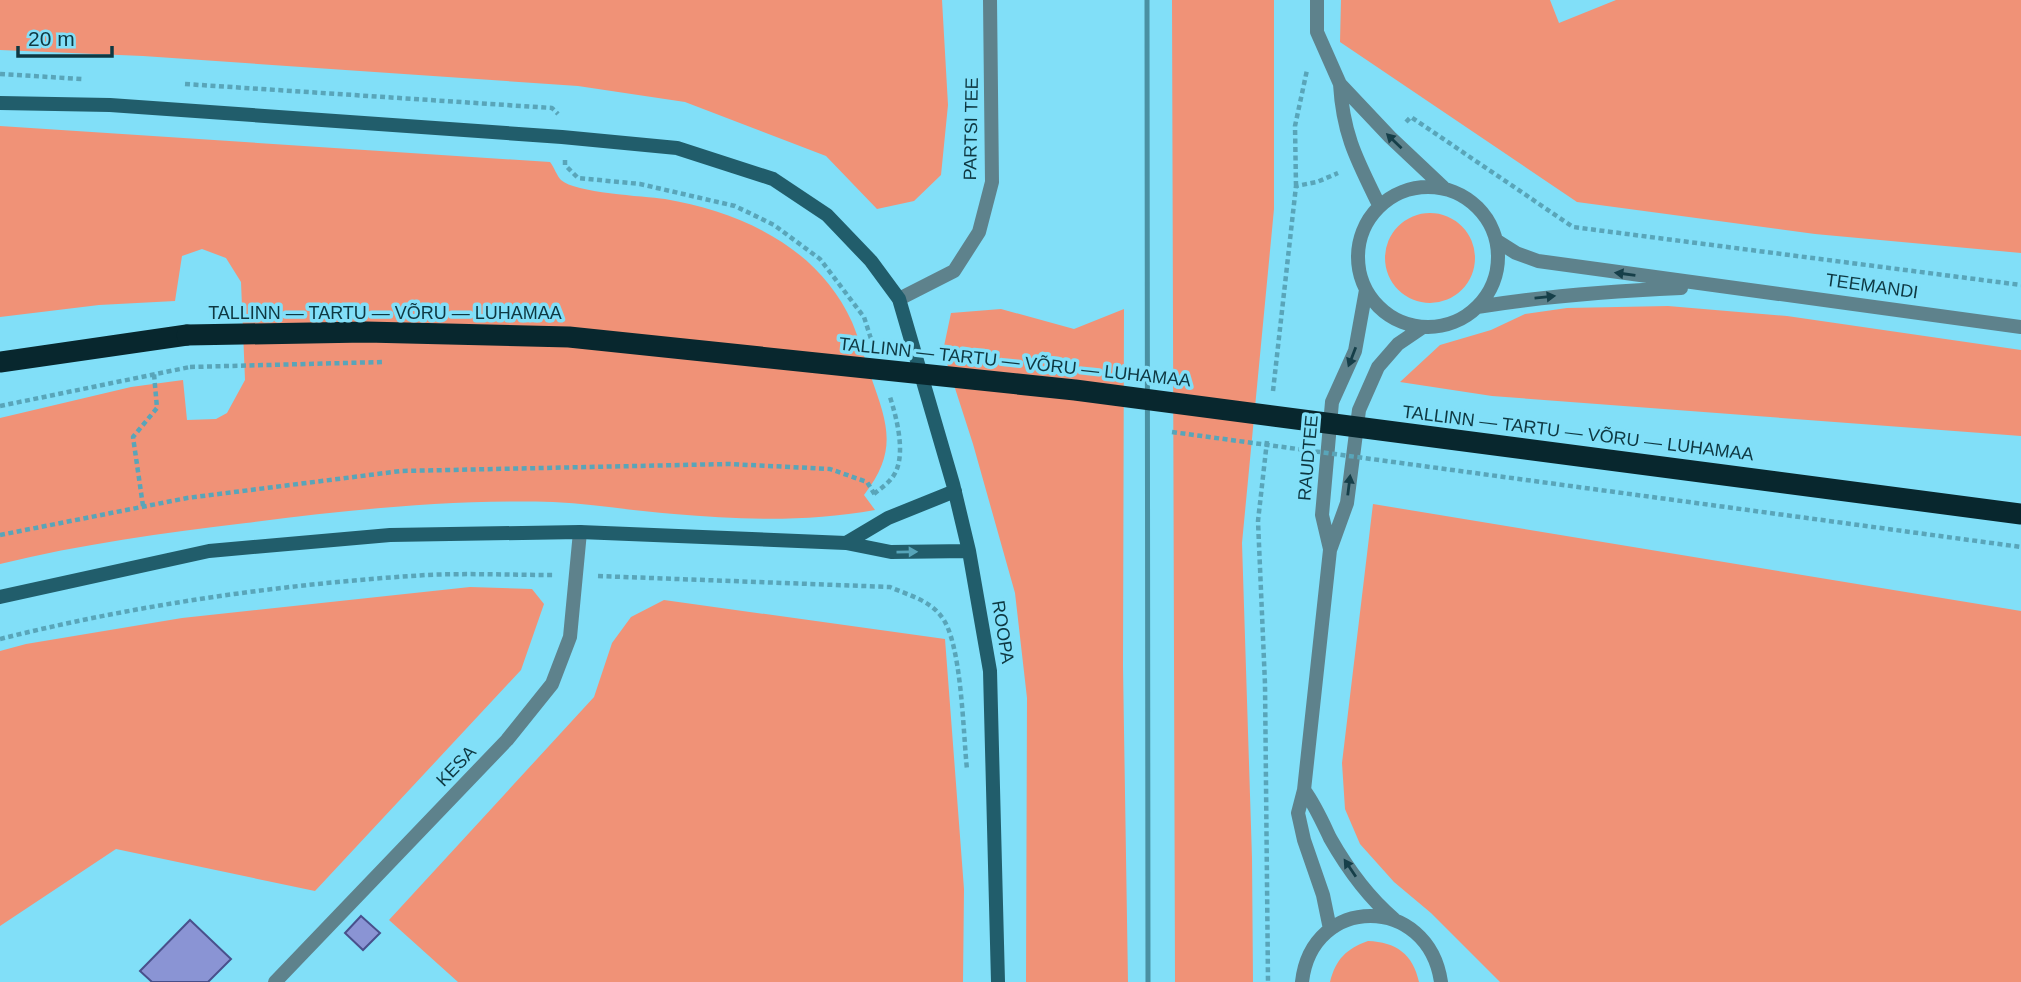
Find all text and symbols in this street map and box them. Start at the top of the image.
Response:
scale bar [18,14,112,58]
text: 20 m [28,27,75,50]
street label: PARTSI TEE [960,77,982,181]
one-way arrow [1385,132,1402,149]
one-way arrow [1614,268,1636,279]
street label: TEEMANDI [1825,270,1919,302]
one-way arrow [1534,291,1556,302]
street label: TALLINN — TARTU — VÕRU — LUHAMAA [208,302,562,323]
street label: TALLINN — TARTU — VÕRU — LUHAMAA [838,333,1192,390]
one-way arrow [1346,347,1357,368]
street label: TALLINN — TARTU — VÕRU — LUHAMAA [1401,401,1755,464]
street label: RAUDTEE [1294,414,1322,502]
one-way arrow [1344,474,1355,496]
one-way arrow [897,546,919,558]
street label: ROOPA [988,599,1018,665]
street label: KESA [432,742,480,790]
one-way arrow [1343,859,1357,877]

